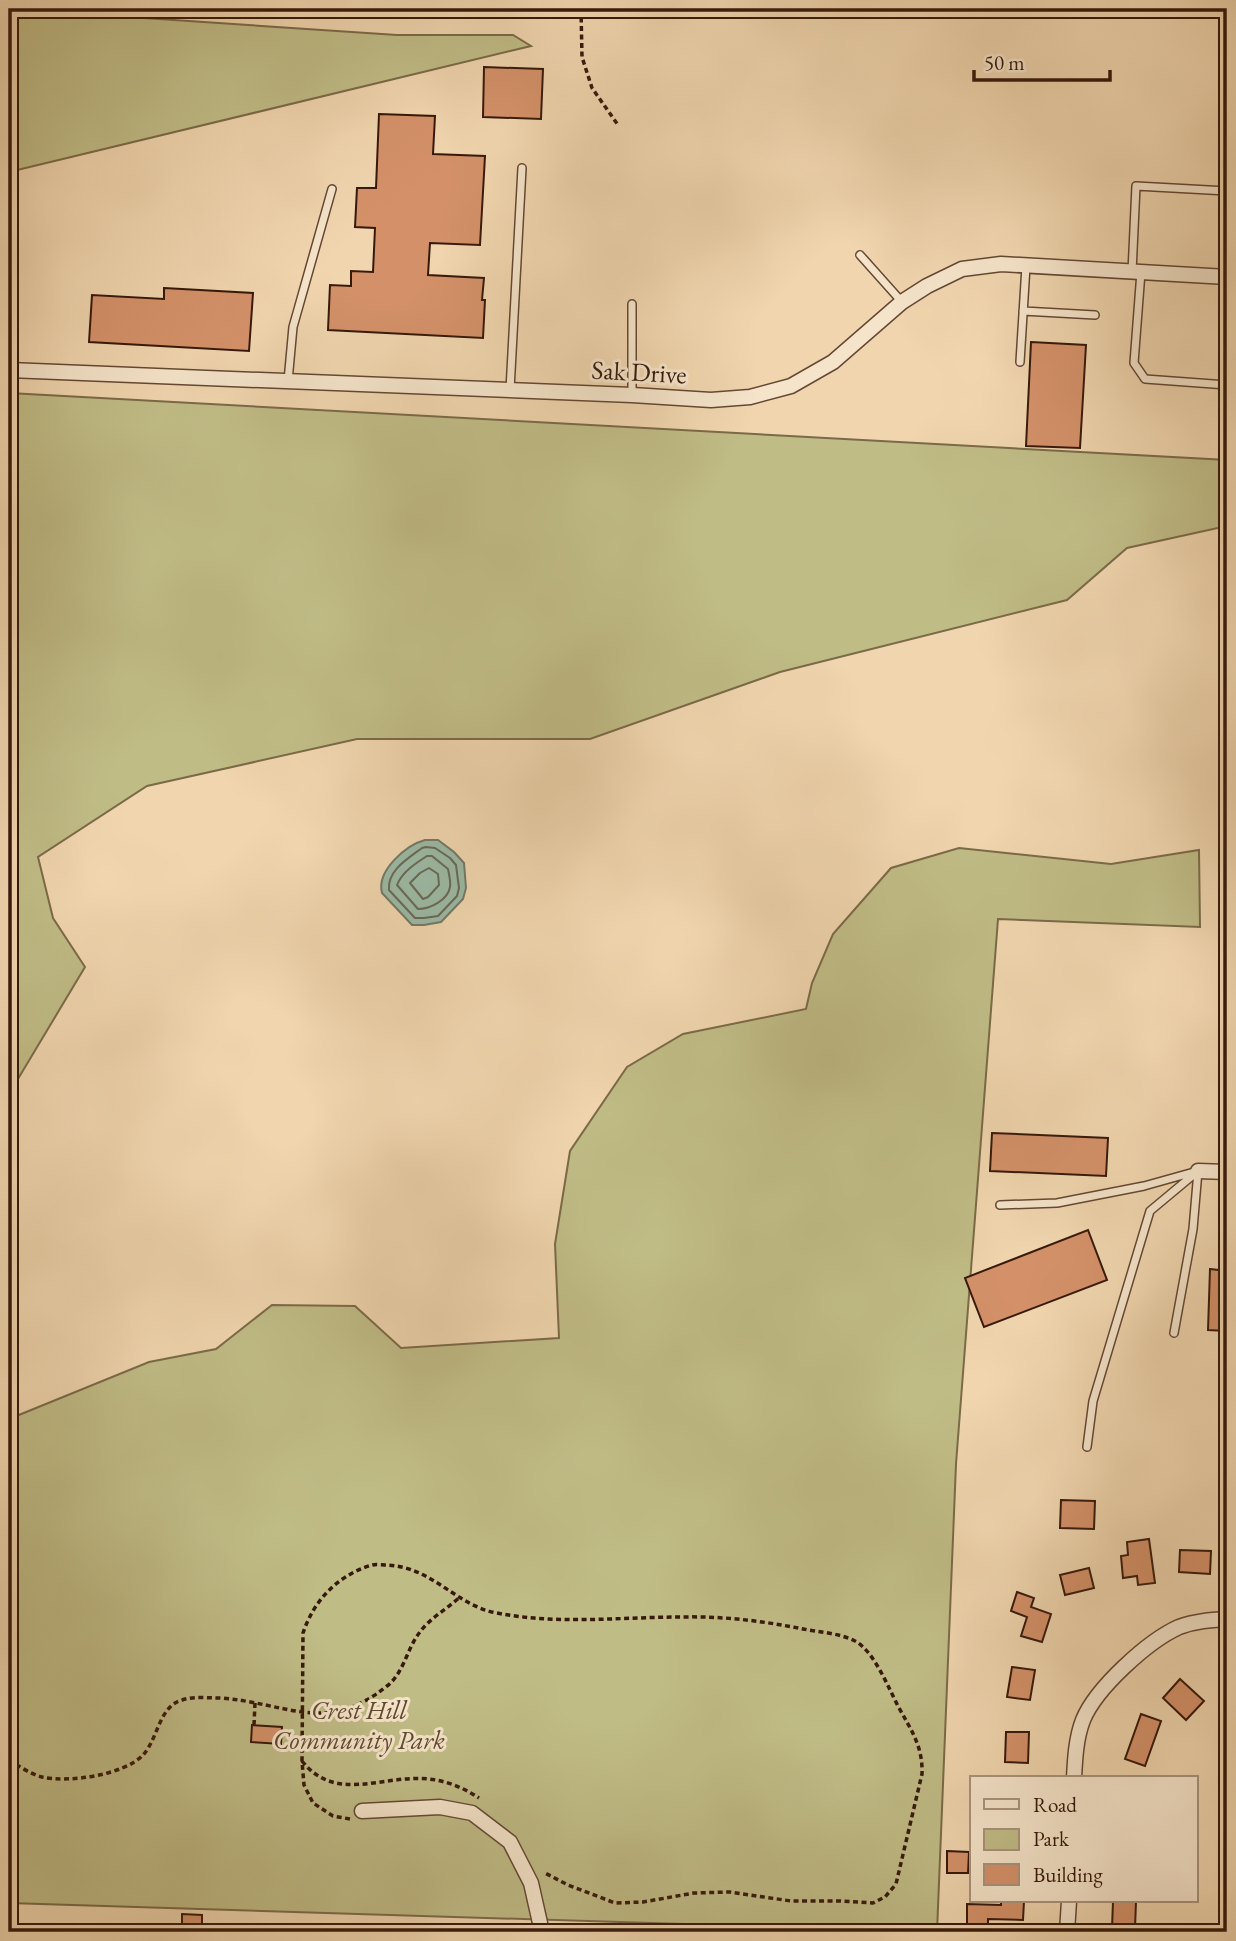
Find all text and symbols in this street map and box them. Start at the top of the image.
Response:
scale bar [974,38,1110,82]
text: 50 m [984,49,1025,76]
street label: Sak Drive [590,353,688,391]
park label: Crest Hill Community Park [273,1693,445,1757]
legend [970,1776,1198,1902]
text: Road [1033,1791,1077,1818]
text: Park [1033,1825,1070,1852]
text: Building [1033,1861,1103,1888]

